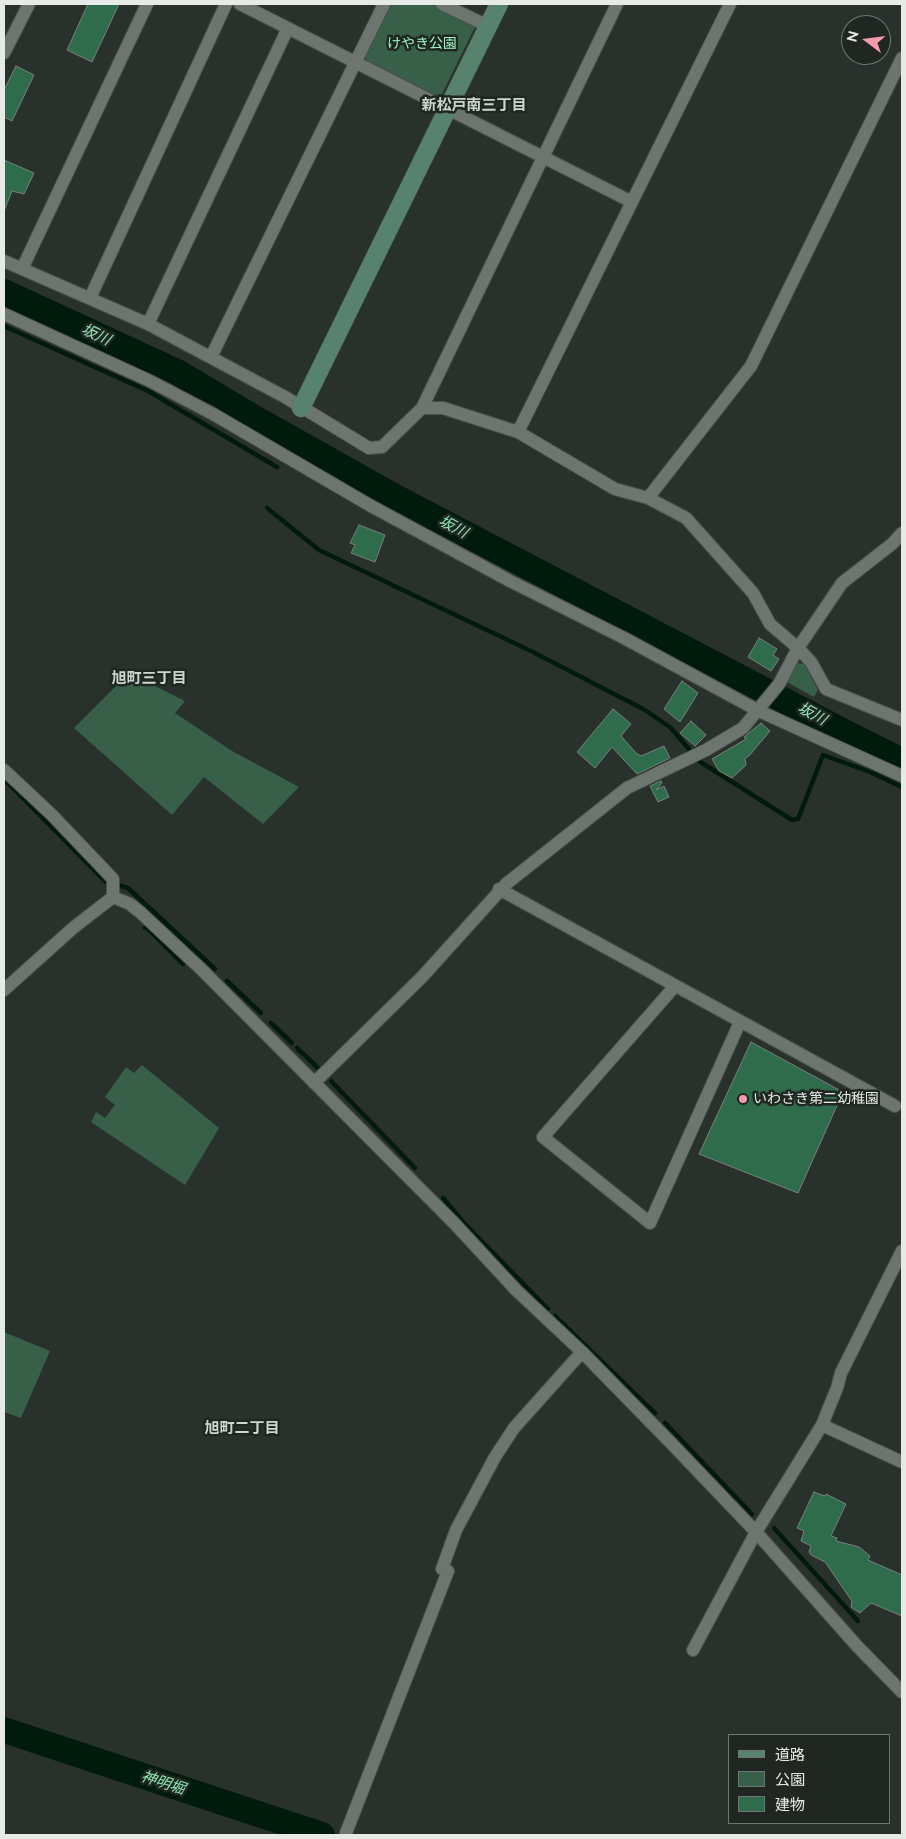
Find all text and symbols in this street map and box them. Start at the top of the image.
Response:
north arrow [841,15,891,65]
text: N [843,29,862,44]
park label: けやき公園 [387,36,457,52]
district label: 新松戸南三丁目 [422,96,526,114]
water label: 坂川 [79,321,113,349]
water label: 坂川 [436,512,470,542]
district label: 旭町三丁目 [112,669,186,687]
water label: 坂川 [795,699,829,729]
place label: いわさき第二幼稚園 [753,1091,879,1107]
marker: いわさき第二幼稚園 [737,1093,749,1105]
district label: 旭町二丁目 [205,1419,279,1437]
legend [728,1734,891,1824]
text: 道路 [775,1746,805,1764]
water label: 神明堀 [139,1767,187,1799]
text: 公園 [775,1771,805,1789]
text: 建物 [775,1796,805,1814]

